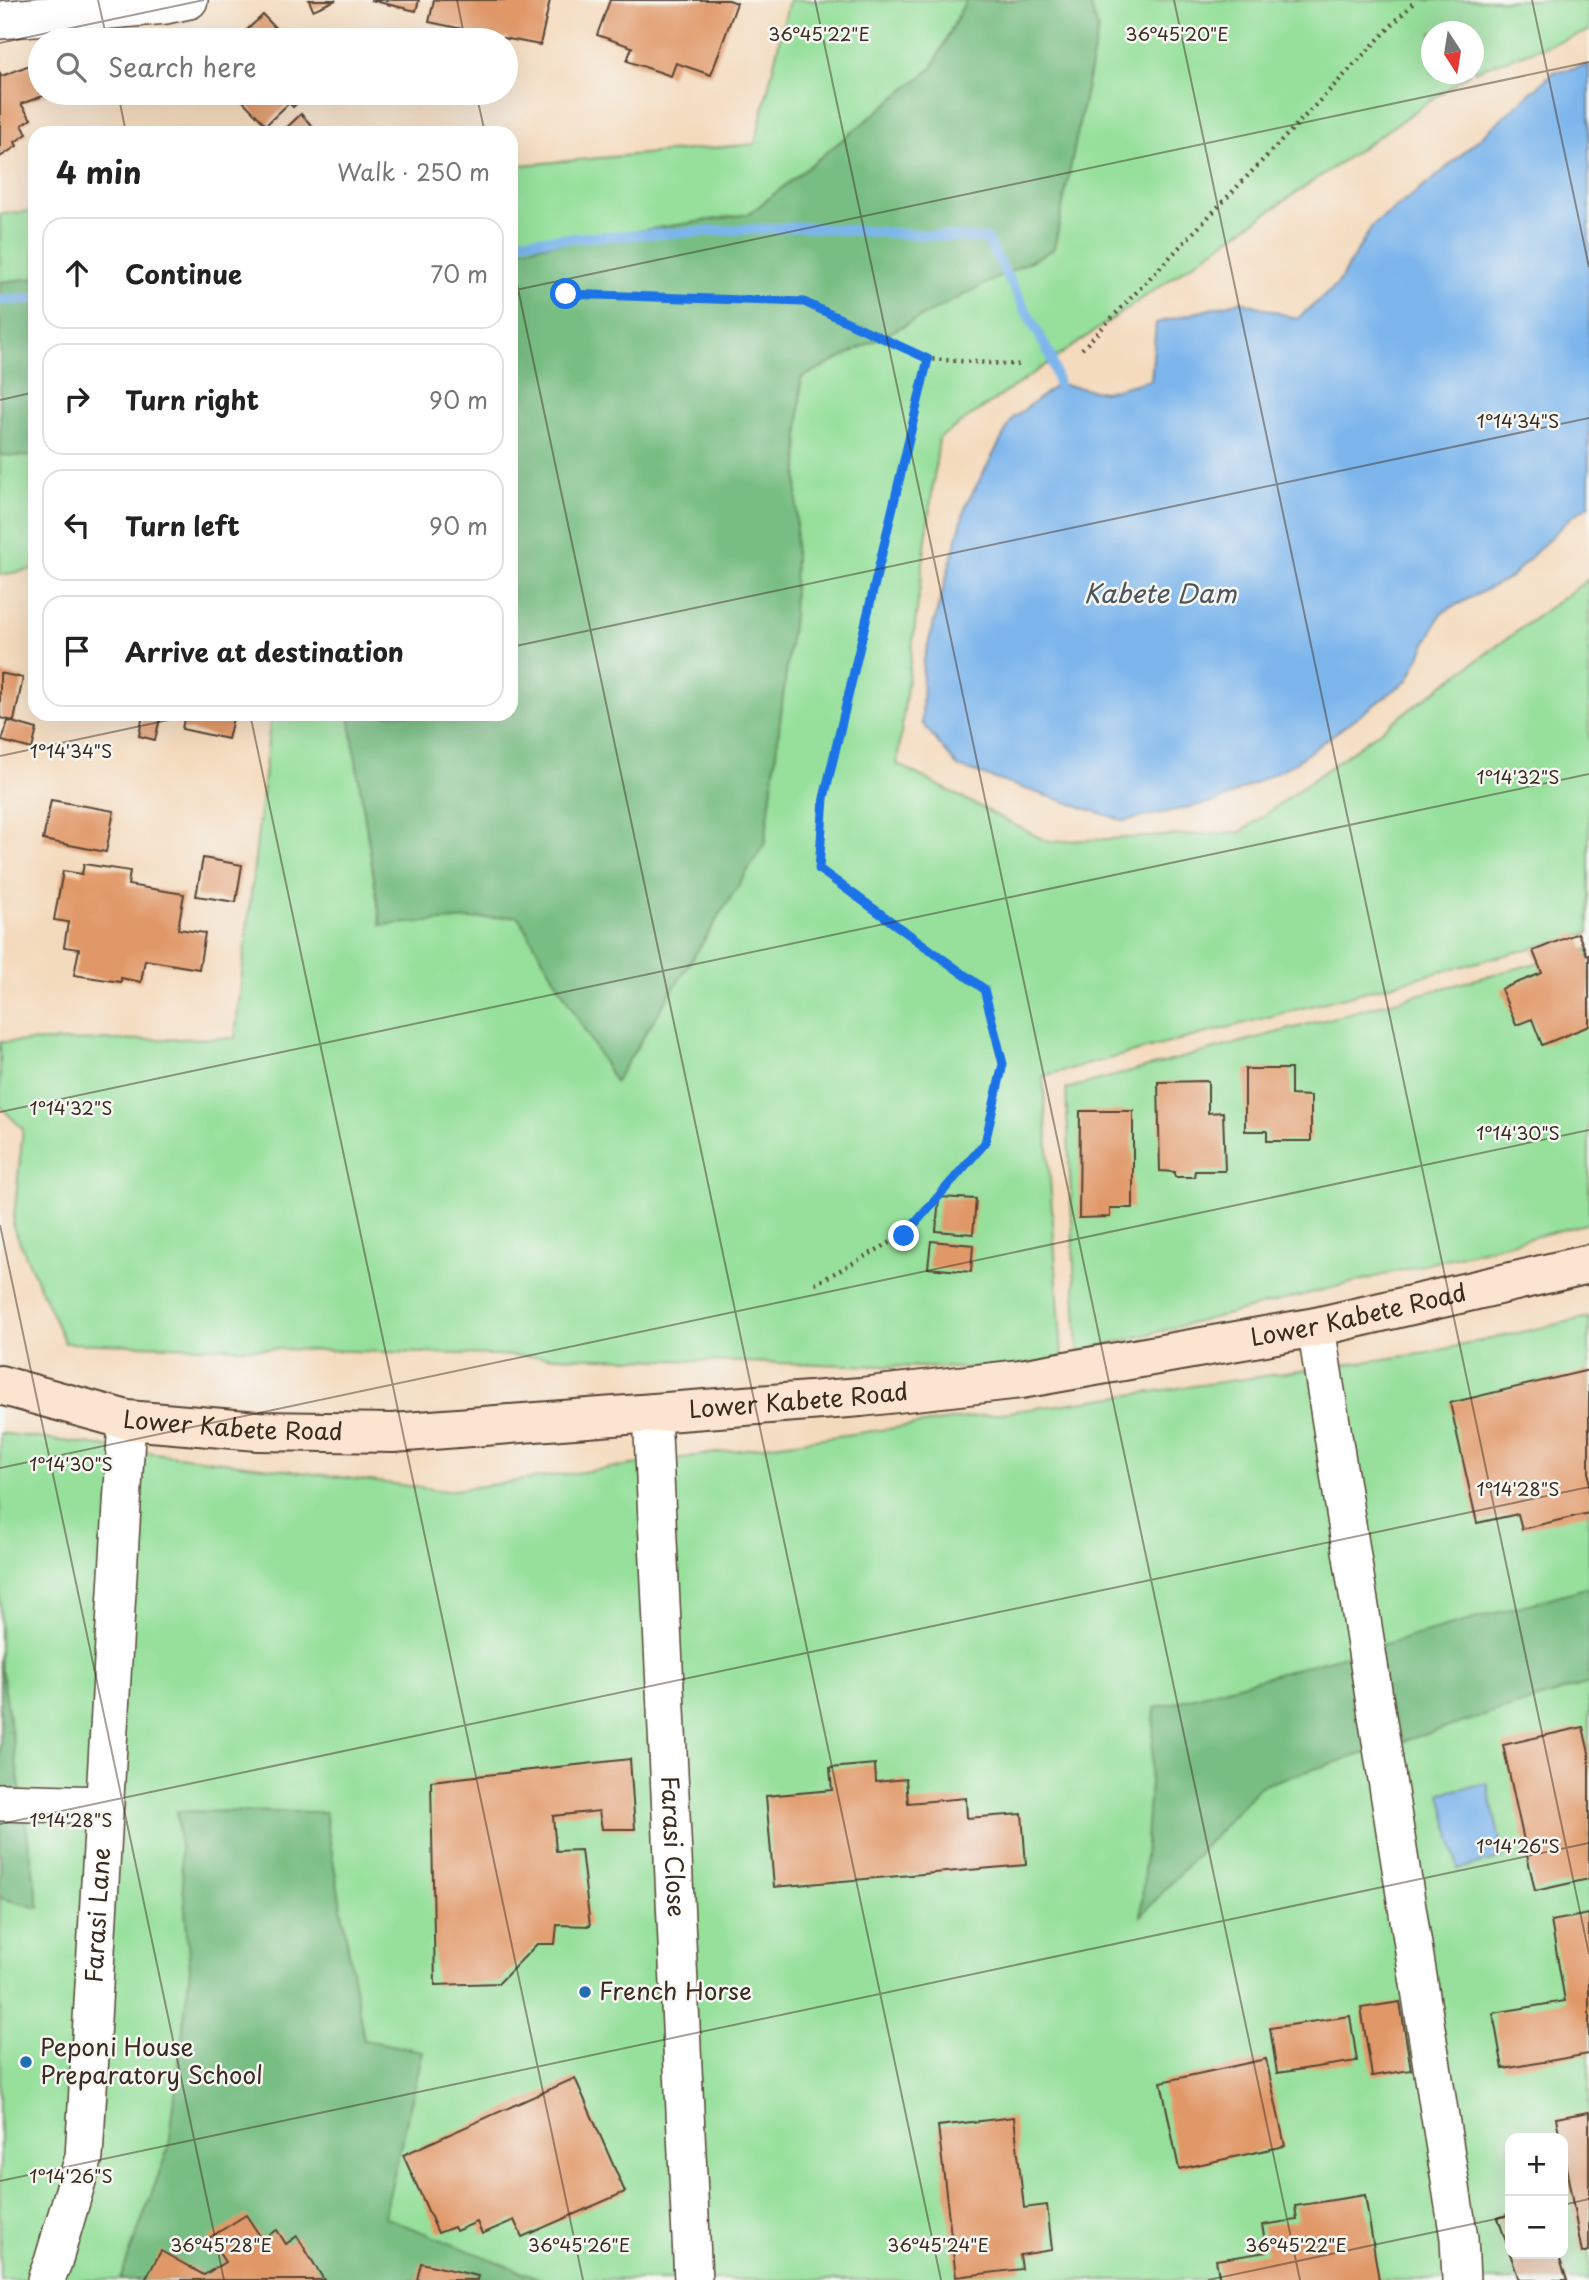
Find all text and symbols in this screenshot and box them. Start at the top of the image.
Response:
text: 36°45'22"E [768,20,870,47]
text: 36°45'20"E [1126,20,1229,47]
north arrow [1421,21,1484,84]
search box [28,28,518,105]
text: Search here [108,47,257,86]
icon: search [52,48,90,86]
text: 4 min [56,149,142,194]
text: Walk · 250 m [337,154,490,189]
icon: ahead [58,254,96,292]
text: Continue [125,254,242,293]
text: 70 m [430,256,488,291]
route start [550,278,581,309]
icon: right [58,380,96,418]
text: Turn right [125,380,259,419]
text: 90 m [429,382,488,417]
text: 1°14'34"S [1477,407,1559,434]
icon: left [58,506,96,544]
text: Turn left [125,506,240,545]
text: 90 m [429,508,488,543]
water label: Kabete Dam [1083,573,1238,612]
icon: arrive [58,632,96,670]
text: Arrive at destination [125,632,404,671]
text: 1°14'34"S [30,737,112,764]
text: 1°14'32"S [1477,763,1559,790]
text: 1°14'32"S [30,1094,112,1121]
text: 1°14'30"S [1476,1119,1560,1146]
route end [888,1220,919,1251]
street label: Lower Kabete Road [1247,1273,1470,1354]
street label: Lower Kabete Road [687,1372,910,1426]
street label: Lower Kabete Road [122,1400,343,1448]
text: 1°14'30"S [29,1450,113,1477]
text: 1°14'28"S [1477,1475,1559,1502]
street label: Farasi Close [653,1775,696,1918]
text: 1°14'28"S [30,1806,112,1833]
text: 1°14'26"S [1476,1832,1560,1859]
street label: Farasi Lane [74,1847,118,1984]
place label: French Horse [599,1972,752,2008]
marker: French Horse [577,1984,593,2000]
place label: Peponi House Preparatory School [40,2028,263,2092]
marker: Peponi House Preparatory School [18,2054,34,2070]
map controls [1505,2133,1568,2259]
button: + [1505,2133,1568,2196]
text: 1°14'26"S [29,2162,113,2189]
button: − [1505,2196,1568,2259]
text: 36°45'28"E [170,2231,272,2258]
text: 36°45'26"E [528,2231,630,2258]
text: 36°45'24"E [887,2231,989,2258]
text: 36°45'22"E [1245,2231,1347,2258]

